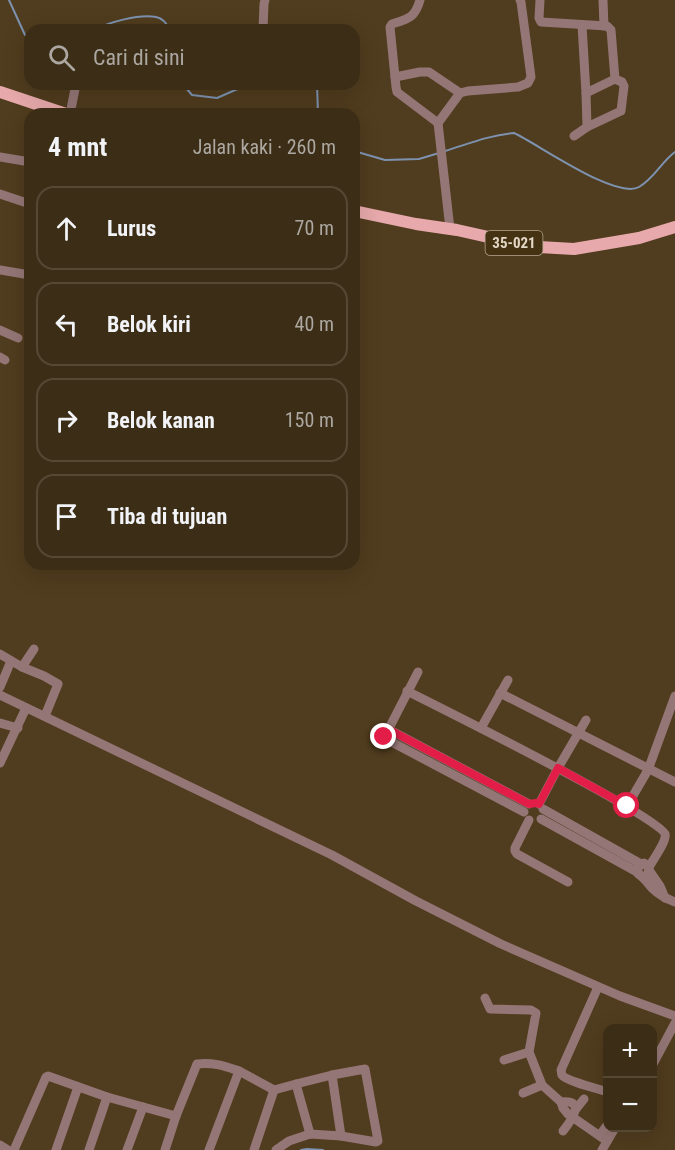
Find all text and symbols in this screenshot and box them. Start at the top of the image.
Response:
search box [24,24,360,90]
icon: search [45,41,78,74]
text: Cari di sini [93,45,185,70]
text: 4 mnt [48,132,107,162]
text: Jalan kaki · 260 m [193,135,336,159]
icon: ahead [50,212,83,245]
text: Lurus [107,216,156,241]
text: 70 m [295,216,334,240]
road number: 35-021 [486,231,542,255]
icon: left [50,308,83,341]
text: Belok kiri [107,312,191,337]
text: 40 m [295,312,334,336]
icon: right [50,404,83,437]
text: Belok kanan [107,408,215,433]
text: 150 m [285,408,334,432]
icon: arrive [50,500,83,533]
text: Tiba di tujuan [107,504,227,529]
route end [370,723,396,749]
route start [613,792,639,818]
map controls [603,1024,657,1132]
button: + [603,1024,657,1078]
button: − [603,1078,657,1132]

